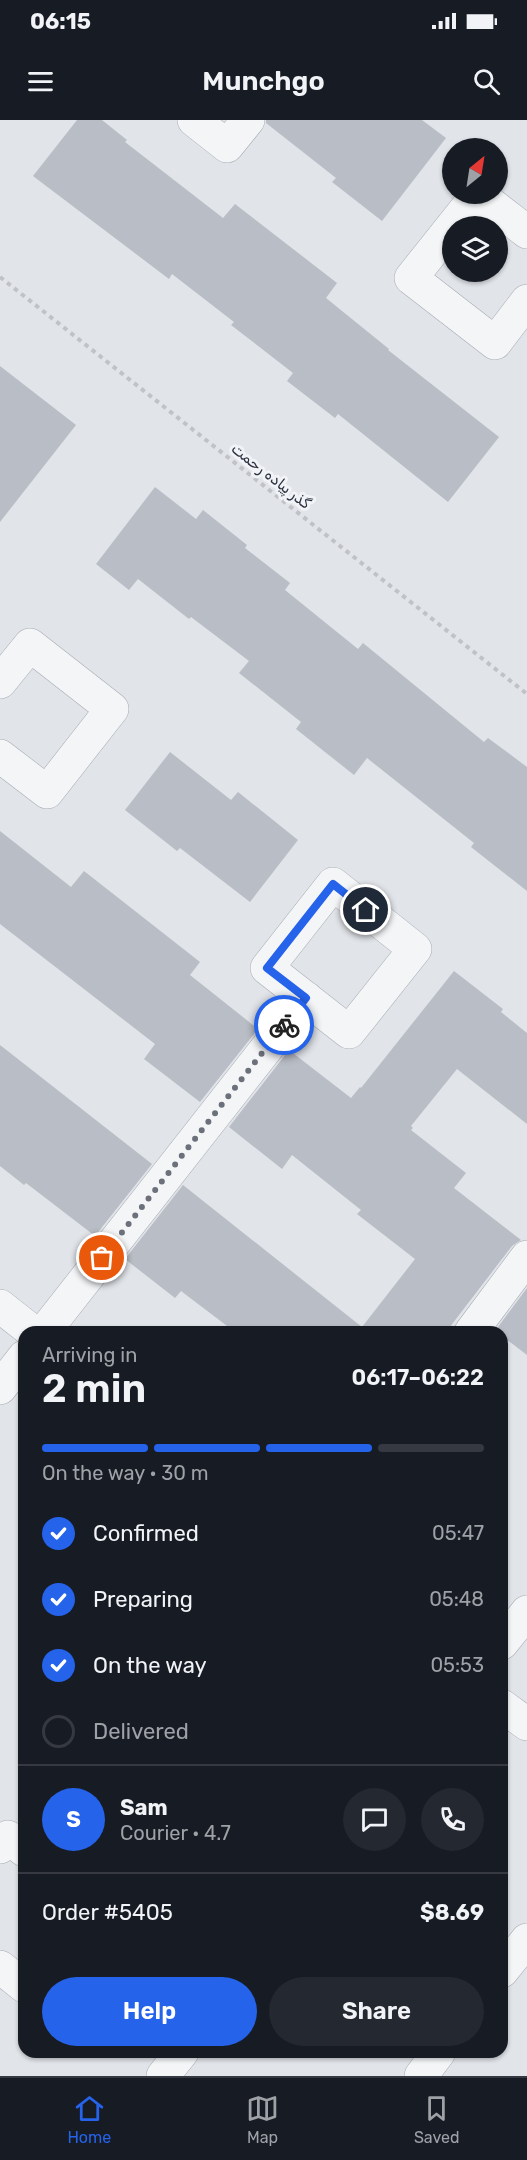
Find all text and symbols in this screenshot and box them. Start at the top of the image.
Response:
text: 06:15 [30,8,91,35]
icon: menu [24,65,57,98]
text: Munchgo [202,65,325,97]
icon: search [470,65,503,98]
north arrow [442,138,508,204]
map controls [442,138,508,282]
button: layers [442,216,508,282]
street label: گذر پیاده رحمت [227,439,314,513]
pin [340,884,391,935]
icon: home [349,893,382,926]
courier [254,995,314,1055]
icon: bike [268,1009,301,1042]
pin [76,1232,127,1283]
icon: bag [85,1241,118,1274]
text: Arriving in [42,1343,137,1367]
text: 06:17–06:22 [351,1364,484,1391]
text: 2 min [42,1366,146,1412]
text: On the way · 30 m [42,1461,209,1485]
icon: check [42,1517,75,1550]
text: Confirmed [93,1520,199,1547]
text: 05:47 [432,1521,484,1545]
icon: check [42,1583,75,1616]
text: Preparing [93,1586,193,1613]
text: 05:48 [429,1587,484,1611]
icon: check [42,1649,75,1682]
text: On the way [93,1652,207,1679]
text: 05:53 [430,1653,484,1677]
text: Delivered [93,1718,189,1745]
button: chat [343,1788,406,1851]
button: phone [421,1788,484,1851]
text: Sam [120,1794,168,1821]
text: S [66,1806,81,1833]
text: Courier · 4.7 [120,1821,231,1845]
text: Order #5405 [42,1899,173,1926]
text: $8.69 [420,1899,484,1926]
button: Help [42,1977,257,2046]
button: Share [269,1977,484,2046]
tab: Home [67,2092,111,2147]
tab: Map [246,2092,279,2147]
tab: Saved [414,2092,460,2147]

